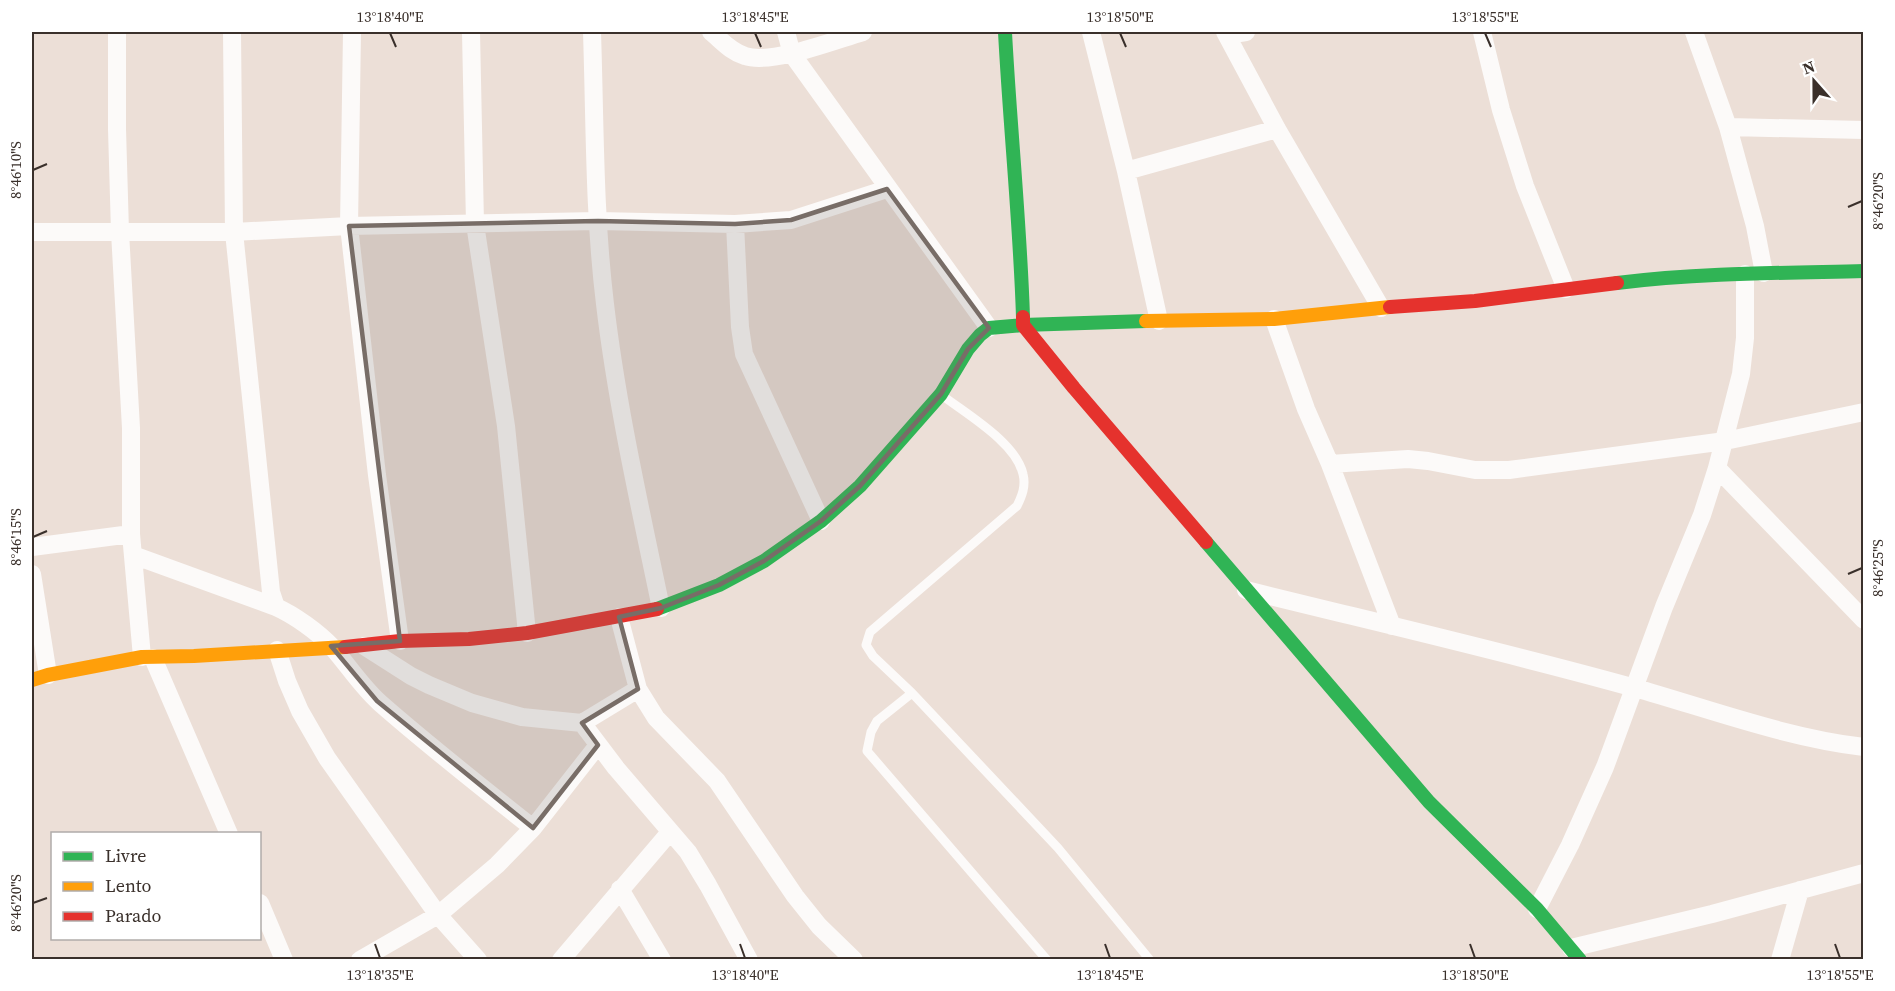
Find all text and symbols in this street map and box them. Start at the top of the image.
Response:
text: 13°18'40"E [356,6,424,27]
text: 13°18'45"E [721,6,789,27]
text: 13°18'50"E [1086,6,1154,27]
text: 13°18'55"E [1451,6,1519,27]
north arrow [1784,51,1844,111]
text: N [1799,55,1818,79]
text: 8°46'10"S [5,141,26,199]
text: 8°46'20"S [1867,172,1888,230]
text: 8°46'15"S [5,508,26,566]
text: 8°46'25"S [1867,539,1888,597]
legend [51,832,261,940]
text: Livre [105,843,147,868]
text: Lento [105,873,152,898]
text: 8°46'20"S [5,874,26,932]
text: Parado [105,903,161,928]
text: 13°18'35"E [346,964,414,985]
text: 13°18'40"E [711,964,779,985]
text: 13°18'45"E [1076,964,1144,985]
text: 13°18'50"E [1441,964,1509,985]
text: 13°18'55"E [1806,964,1874,985]

